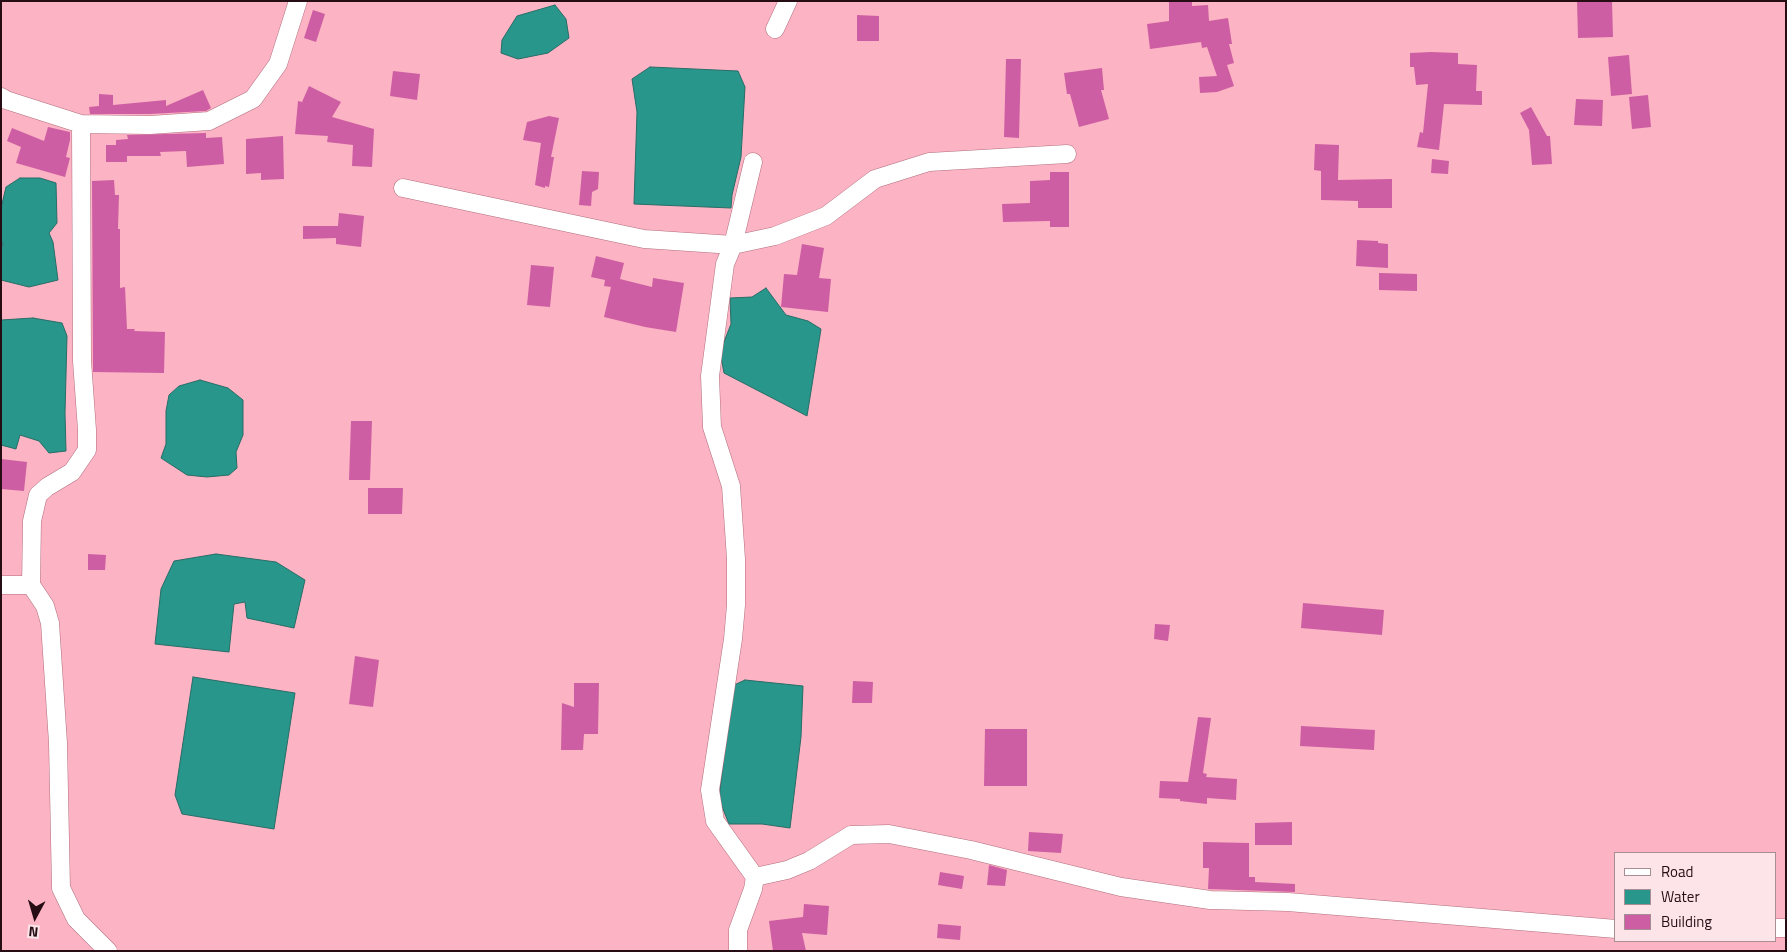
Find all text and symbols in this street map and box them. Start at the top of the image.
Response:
legend [1614,852,1777,942]
text: Road [1661,860,1693,883]
text: Water [1661,885,1700,908]
north arrow [10,892,60,942]
text: Building [1661,910,1712,933]
text: N [27,921,39,943]

